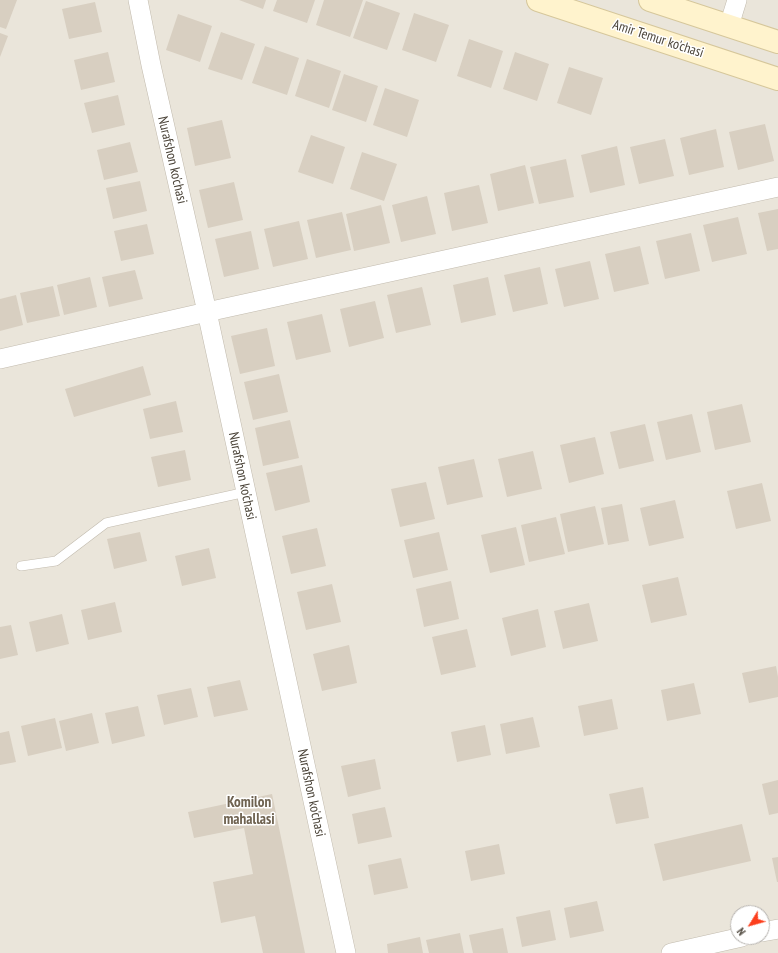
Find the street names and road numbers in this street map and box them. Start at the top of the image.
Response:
street label: Amir Temur ko'chasi [610,16,706,62]
street label: Nurafshon ko'chasi [154,115,190,205]
street label: Nurafshon ko'chasi [225,431,259,521]
street label: Nurafshon ko'chasi [294,748,328,838]

